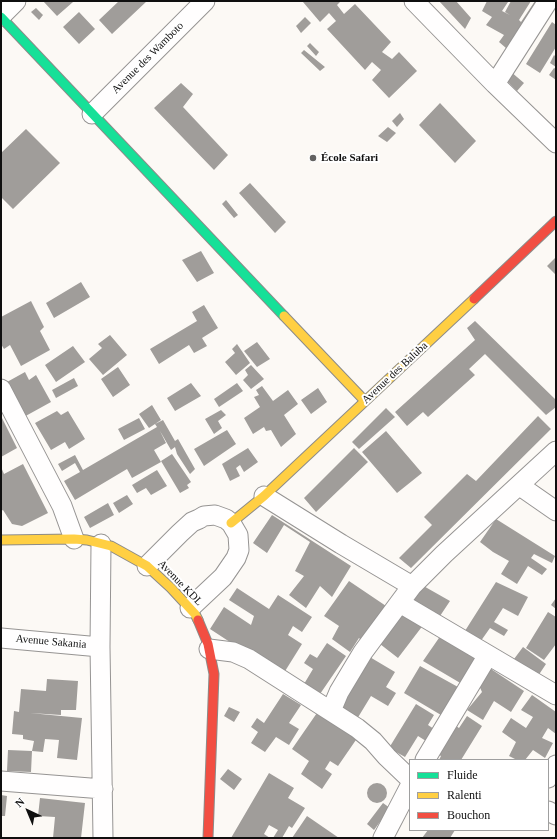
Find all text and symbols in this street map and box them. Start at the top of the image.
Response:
street label: Avenue des Wamboto [109,19,187,97]
place label: École Safari [321,151,378,165]
marker: École Safari [308,153,318,163]
street label: Avenue des Baluba [360,339,430,407]
street label: Avenue KDL [155,557,205,609]
street label: Avenue Sakania [15,632,87,652]
legend [409,759,549,831]
text: Fluide [447,768,478,782]
text: Ralenti [447,788,482,802]
north arrow [8,791,48,831]
text: N [13,795,27,809]
text: Bouchon [447,808,490,822]

